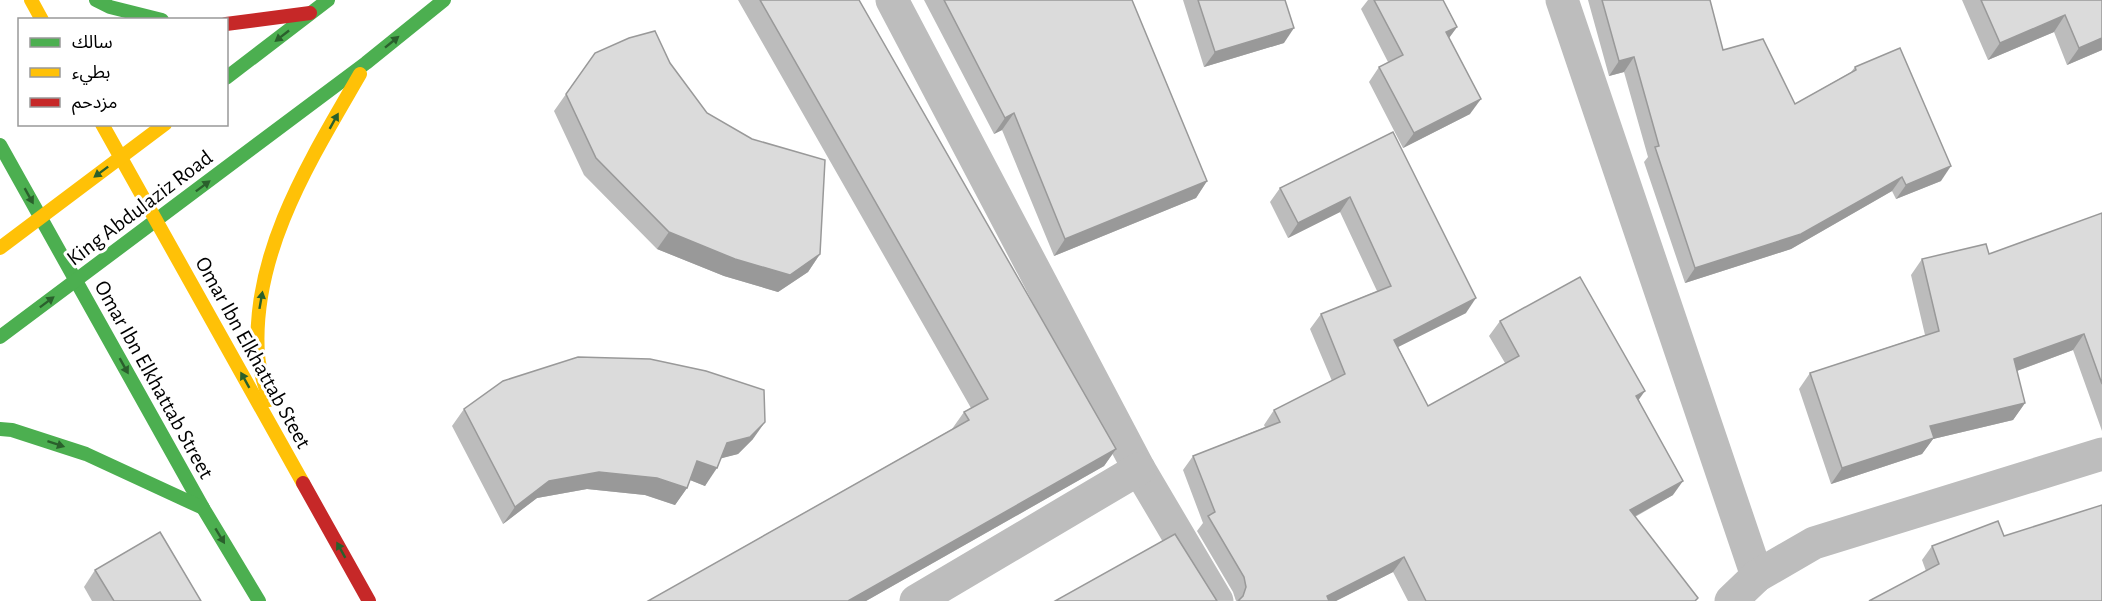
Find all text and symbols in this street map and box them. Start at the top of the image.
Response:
legend [18,18,228,126]
one-way arrow [274,30,290,43]
text: سالك [72,34,113,52]
one-way arrow [384,36,400,49]
text: بطيء [72,64,110,85]
text: مزدحم [72,94,117,115]
one-way arrow [329,112,339,129]
street label: King Abdulaziz Road [63,146,217,270]
one-way arrow [93,166,109,179]
one-way arrow [196,180,211,192]
one-way arrow [23,188,34,204]
street label: Omar Ibn Elkhattab Steet [191,253,315,452]
street label: Omar Ibn Elkhattab Street [91,277,218,482]
one-way arrow [257,291,266,310]
one-way arrow [39,296,55,308]
one-way arrow [119,358,129,375]
one-way arrow [240,371,250,388]
one-way arrow [47,440,65,449]
one-way arrow [214,528,225,544]
one-way arrow [335,542,346,558]

